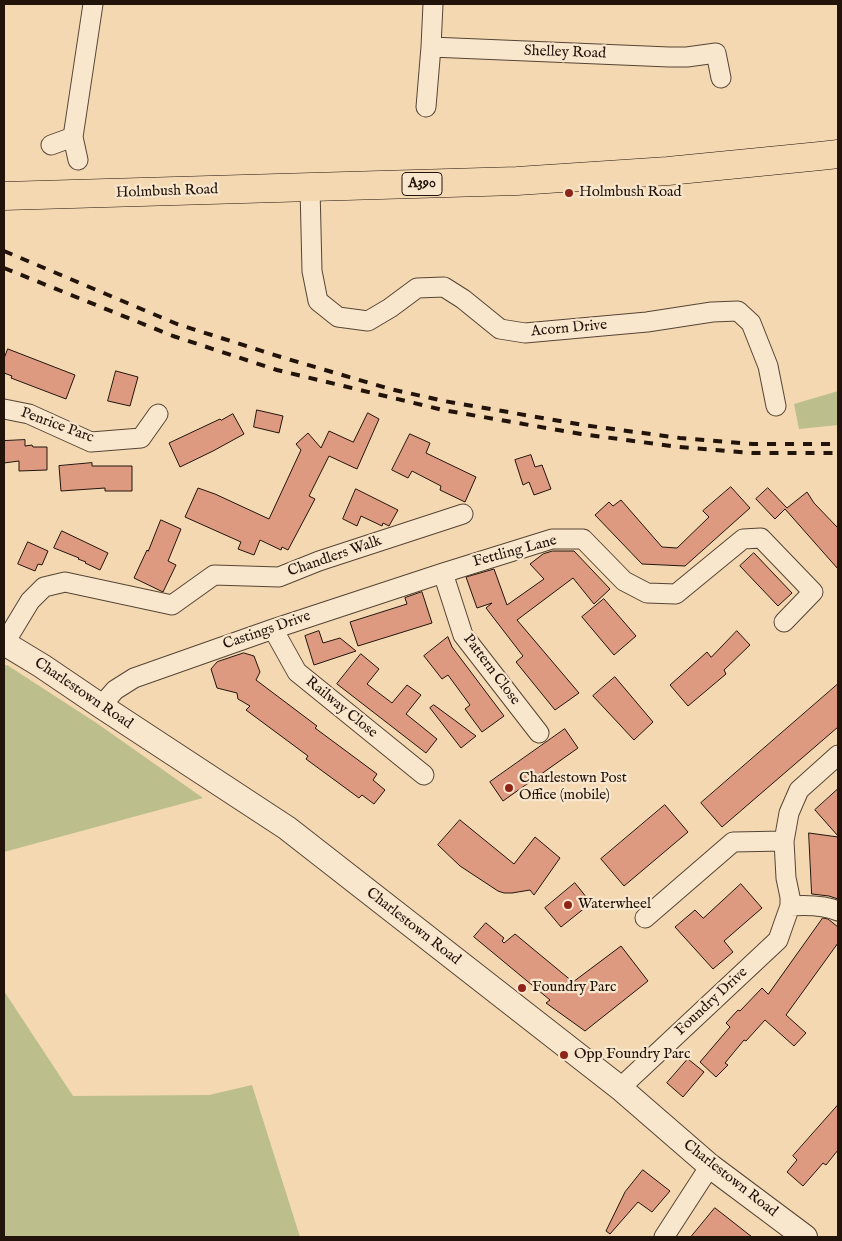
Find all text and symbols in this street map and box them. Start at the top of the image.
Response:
street label: Shelley Road [524,43,606,63]
road number: A390 [402,172,442,195]
street label: Holmbush Road [115,181,219,203]
place label: Holmbush Road [579,184,681,202]
marker: Holmbush Road [563,187,575,199]
street label: Acorn Drive [530,317,608,341]
street label: Penrice Parc [18,404,96,448]
street label: Fettling Lane [471,532,559,572]
street label: Chandlers Walk [286,533,384,581]
street label: Castings Drive [221,608,313,654]
street label: Pattern Close [459,631,523,709]
street label: Charlestown Road [30,654,136,734]
street label: Railway Close [301,673,381,743]
place label: Charlestown Post Office (mobile) [519,770,627,805]
marker: Charlestown Post Office (mobile) [503,782,515,794]
street label: Charlestown Road [362,885,464,969]
place label: Waterwheel [578,896,651,914]
marker: Waterwheel [562,899,574,911]
street label: Foundry Drive [672,964,752,1040]
place label: Foundry Parc [532,979,616,997]
marker: Foundry Parc [516,982,528,994]
place label: Opp Foundry Parc [574,1046,690,1064]
marker: Opp Foundry Parc [558,1049,570,1061]
street label: Charlestown Road [679,1137,781,1221]

